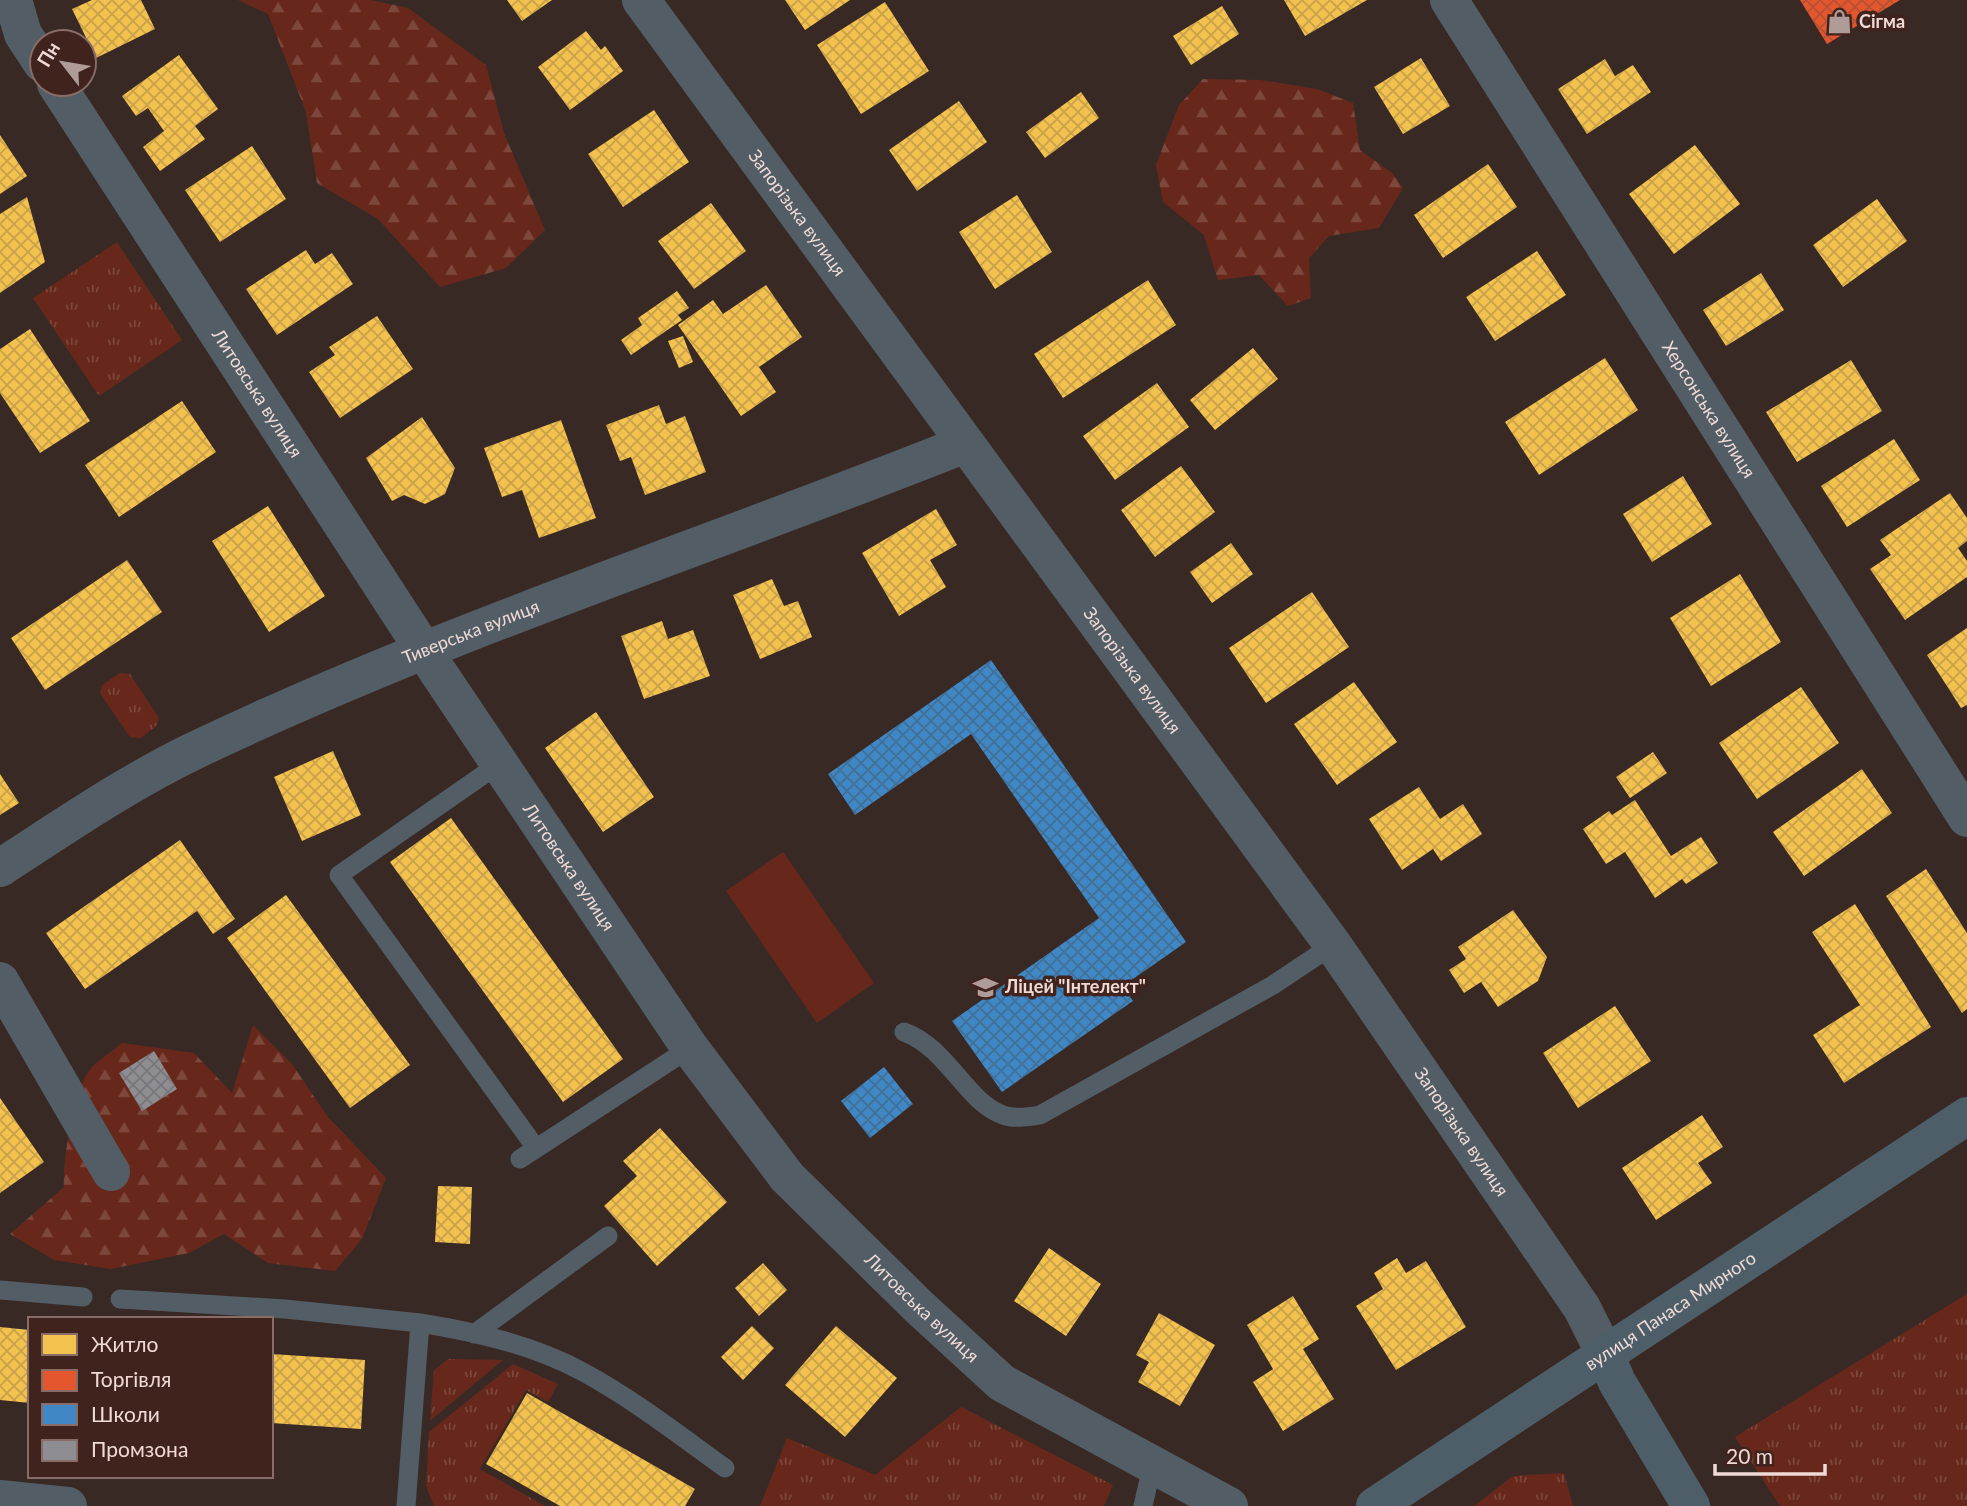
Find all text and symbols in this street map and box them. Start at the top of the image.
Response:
shop icon: Сігма [1825,8,1853,36]
place label: Сігма [1859,10,1905,32]
north arrow [28,28,98,98]
text: Пн [32,37,64,71]
street label: Запорізька вулиця [744,145,851,280]
street label: Литовська вулиця [207,324,308,461]
street label: Херсонська вулиця [1658,337,1761,482]
street label: Тиверська вулиця [399,594,542,668]
street label: Запорізька вулиця [1079,602,1186,737]
street label: Литовська вулиця [518,798,620,935]
school or university icon: Ліцей "Інтелект" [971,973,999,1001]
place label: Ліцей "Інтелект" [1004,975,1146,997]
street label: Запорізька вулиця [1410,1063,1514,1200]
street label: вулиця Панаса Мирного [1580,1246,1760,1375]
street label: Литовська вулиця [860,1247,984,1366]
legend [28,1317,273,1478]
text: Житло [91,1331,159,1356]
text: Торгівля [91,1366,171,1391]
text: Школи [91,1401,160,1426]
scale bar [1715,1432,1825,1476]
text: Промзона [91,1436,188,1461]
text: 20 m [1726,1443,1773,1468]

